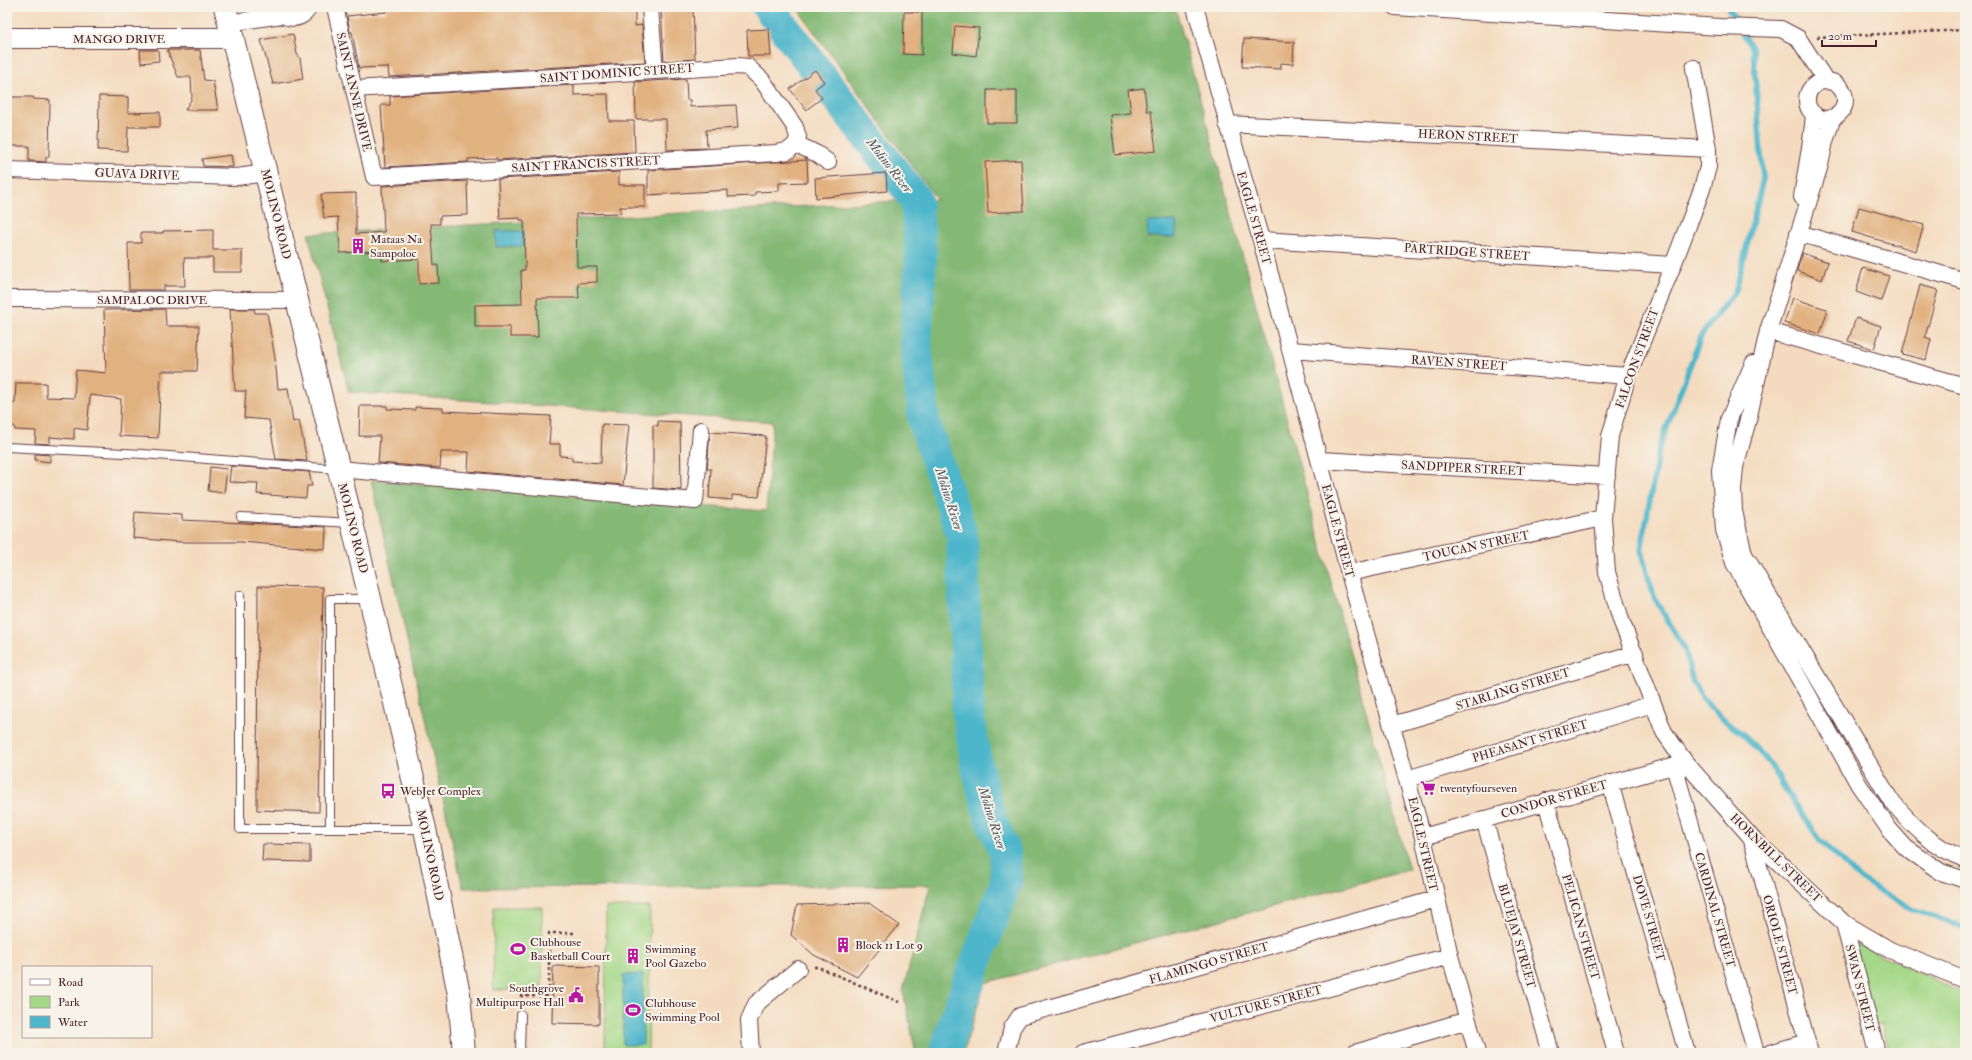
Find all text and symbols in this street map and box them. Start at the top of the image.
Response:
scale bar [1822,22,1876,48]
text: 20 m [1828,29,1853,44]
street label: SAINT ANNE DRIVE [332,31,375,154]
street label: MANGO DRIVE [73,32,166,47]
street label: SAINT DOMINIC STREET [539,61,695,86]
street label: HERON STREET [1418,126,1518,147]
water label: Molino River [862,134,916,197]
street label: SAINT FRANCIS STREET [511,153,661,176]
street label: GUAVA DRIVE [94,166,180,183]
street label: MOLINO ROAD [257,167,294,261]
street label: EAGLE STREET [1233,170,1274,267]
place label: Mataas Na Sampoloc [370,232,423,261]
building icon: Mataas Na Sampoloc [349,237,367,255]
street label: PARTRIDGE STREET [1403,241,1531,264]
street label: SAMPALOC DRIVE [97,293,207,308]
street label: FALCON STREET [1612,306,1663,410]
street label: RAVEN STREET [1410,353,1508,374]
street label: SANDPIPER STREET [1401,458,1525,479]
water label: Molino River [931,465,967,534]
street label: MOLINO ROAD [334,481,371,575]
street label: EAGLE STREET [1318,483,1357,580]
street label: TOUCAN STREET [1421,528,1531,565]
street label: STARLING STREET [1454,665,1572,714]
street label: PHEASANT STREET [1471,717,1590,766]
street label: CONDOR STREET [1499,777,1609,822]
supermarket icon: twentyfourseven [1419,779,1437,797]
place label: twentyfourseven [1440,781,1517,796]
bus stop icon: WebJet Complex [379,782,397,800]
place label: WebJet Complex [399,784,482,799]
water label: Molino River [974,784,1010,853]
street label: EAGLE STREET [1404,795,1441,893]
street label: MOLINO ROAD [413,808,447,902]
street label: HORNBILL STREET [1727,811,1825,906]
street label: CARDINAL STREET [1691,851,1738,970]
street label: PELICAN STREET [1558,873,1603,982]
street label: DOVE STREET [1629,873,1668,963]
street label: BLUEJAY STREET [1494,882,1539,990]
street label: ORIOLE STREET [1759,893,1800,997]
place label: Clubhouse Basketball Court [530,935,610,964]
building icon: Block 11 Lot 9 [834,936,852,954]
place label: Block 11 Lot 9 [855,938,923,953]
street label: FLAMINGO STREET [1148,939,1271,988]
sports icon: Clubhouse Basketball Court [509,940,527,958]
place label: Swimming Pool Gazebo [645,942,707,971]
street label: SWAN STREET [1841,943,1878,1033]
building icon: Swimming Pool Gazebo [624,947,642,965]
legend [22,966,152,1038]
text: Road [58,975,83,990]
place label: Southgrove Multipurpose Hall [475,981,564,1010]
street label: VULTURE STREET [1208,982,1324,1027]
public building icon: Southgrove Multipurpose Hall [567,986,585,1004]
text: Park [58,995,80,1010]
place label: Clubhouse Swimming Pool [645,996,720,1025]
sports icon: Clubhouse Swimming Pool [624,1001,642,1019]
text: Water [57,1015,88,1030]

